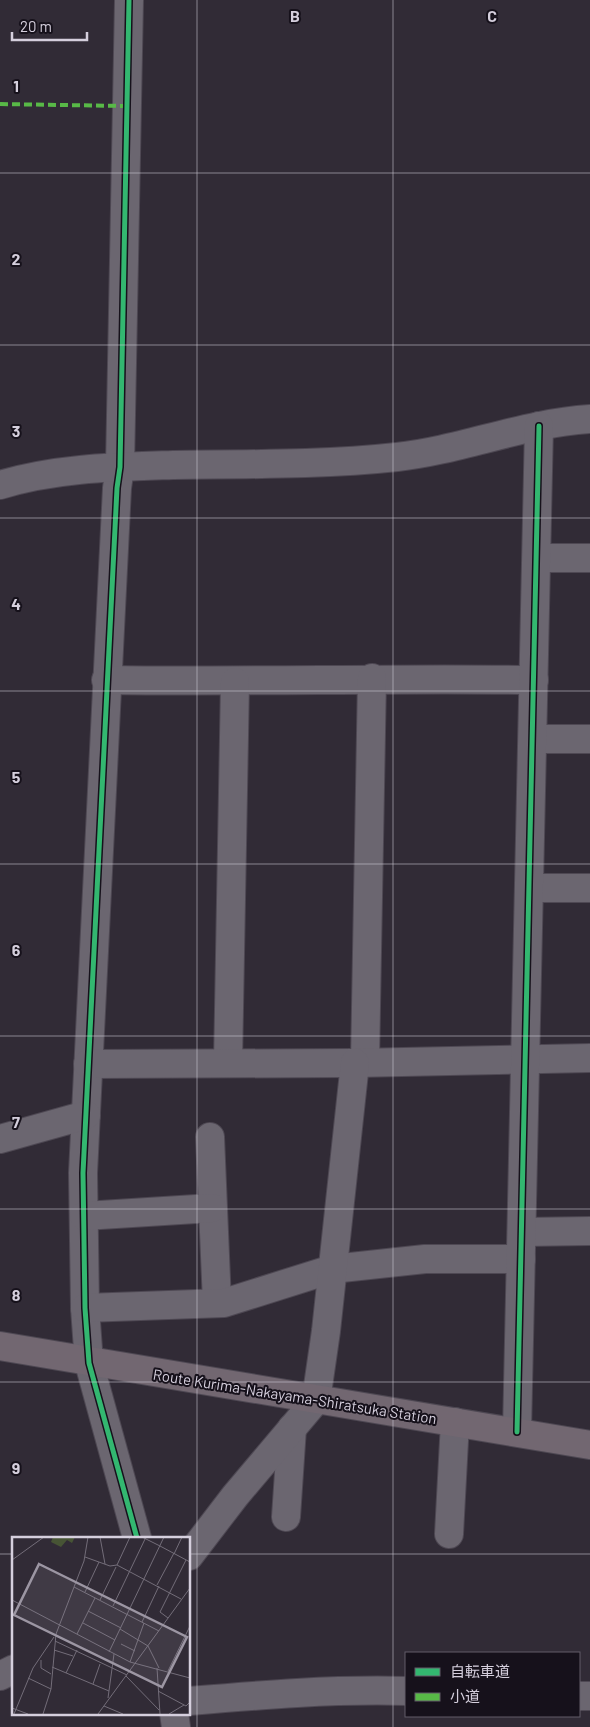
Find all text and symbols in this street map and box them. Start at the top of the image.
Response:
text: B [290,6,300,25]
text: C [487,6,497,25]
scale bar [12,10,88,42]
text: 20 m [20,17,52,35]
text: 1 [13,76,19,95]
text: 2 [12,249,21,268]
text: 3 [12,421,20,440]
text: 4 [11,594,21,613]
text: 5 [12,767,21,786]
text: 6 [12,940,21,959]
text: 7 [12,1112,20,1131]
text: 8 [12,1285,21,1304]
street label: Route Kurima-Nakayama-Shiratsuka Station [152,1365,438,1427]
text: 9 [12,1458,20,1477]
inset map [12,1537,190,1714]
legend [405,1652,580,1717]
text: 自転車道 [450,1662,510,1680]
text: 小道 [450,1687,480,1705]

